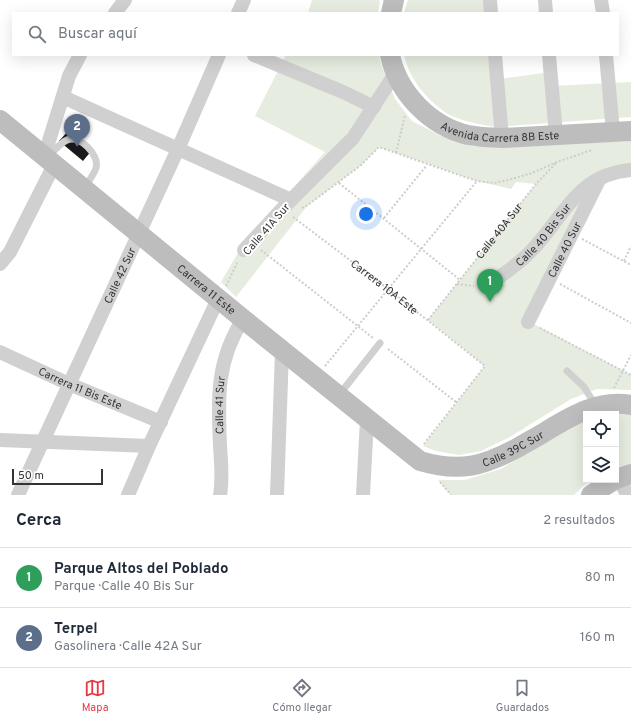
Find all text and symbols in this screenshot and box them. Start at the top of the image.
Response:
search box [12,12,619,56]
icon: search [26,23,48,45]
text: Buscar aquí [58,25,137,44]
pin: 2 [64,114,90,147]
street label: Avenida Carrera 8B Este [438,119,560,146]
street label: Calle 41A Sur [240,200,294,259]
street label: Calle 40A Sur [473,200,527,262]
street label: Calle 40 Bis Sur [513,200,575,270]
your location [356,204,376,224]
street label: Calle 40 Sur [545,219,585,280]
street label: Calle 42 Sur [101,245,140,306]
street label: Carrera 10A Este [347,257,421,318]
street label: Carrera 11 Este [174,262,238,318]
pin: 1 [477,269,503,302]
street label: Carrera 11 Bis Este [36,365,124,413]
street label: Calle 41 Sur [213,375,229,434]
map controls [583,411,619,483]
button: locate [583,411,619,447]
street label: Calle 39C Sur [481,428,547,471]
button: layers [583,447,619,483]
scale bar [12,467,103,486]
text: 50 m [18,469,44,483]
text: Cerca [16,510,62,532]
text: 2 resultados [543,513,615,529]
text: Parque Altos del Poblado [54,560,229,579]
text: 1 [26,570,32,586]
text: 80 m [585,570,615,586]
text: Parque · Calle 40 Bis Sur [54,579,194,595]
text: Terpel [54,620,98,639]
text: 2 [25,630,33,646]
text: 160 m [580,630,615,646]
text: Gasolinera · Calle 42A Sur [54,639,202,655]
tab: Mapa [82,677,108,715]
tab: Cómo llegar [272,677,332,715]
tab: Guardados [496,677,549,715]

